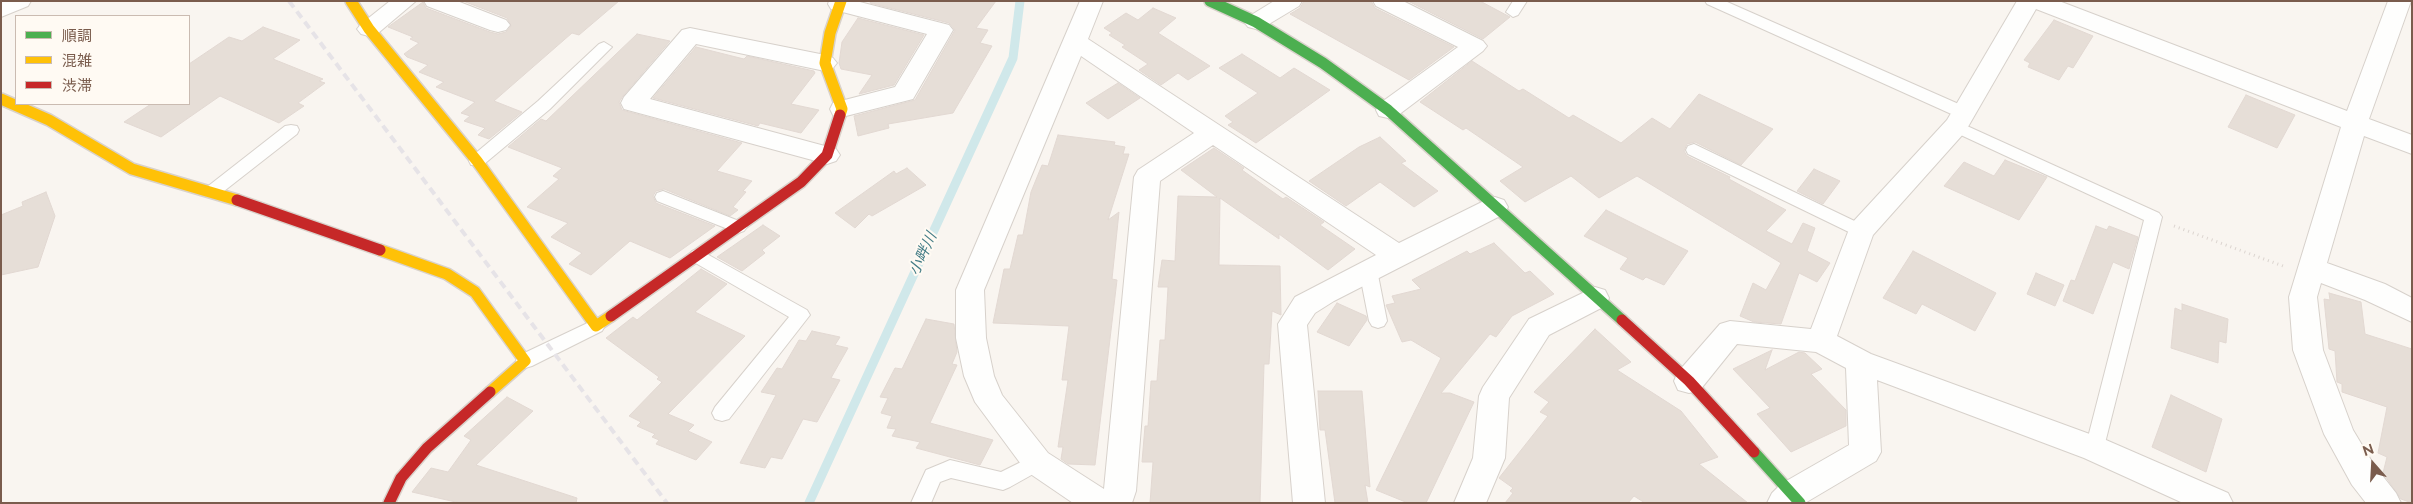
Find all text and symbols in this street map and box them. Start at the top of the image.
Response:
legend [15,15,190,105]
text: 順調 [62,27,92,45]
text: 混雑 [62,52,92,70]
text: 渋滞 [62,77,92,95]
water label: 小畔川 [905,230,941,278]
north arrow [2348,439,2398,489]
text: N [2360,441,2376,459]

